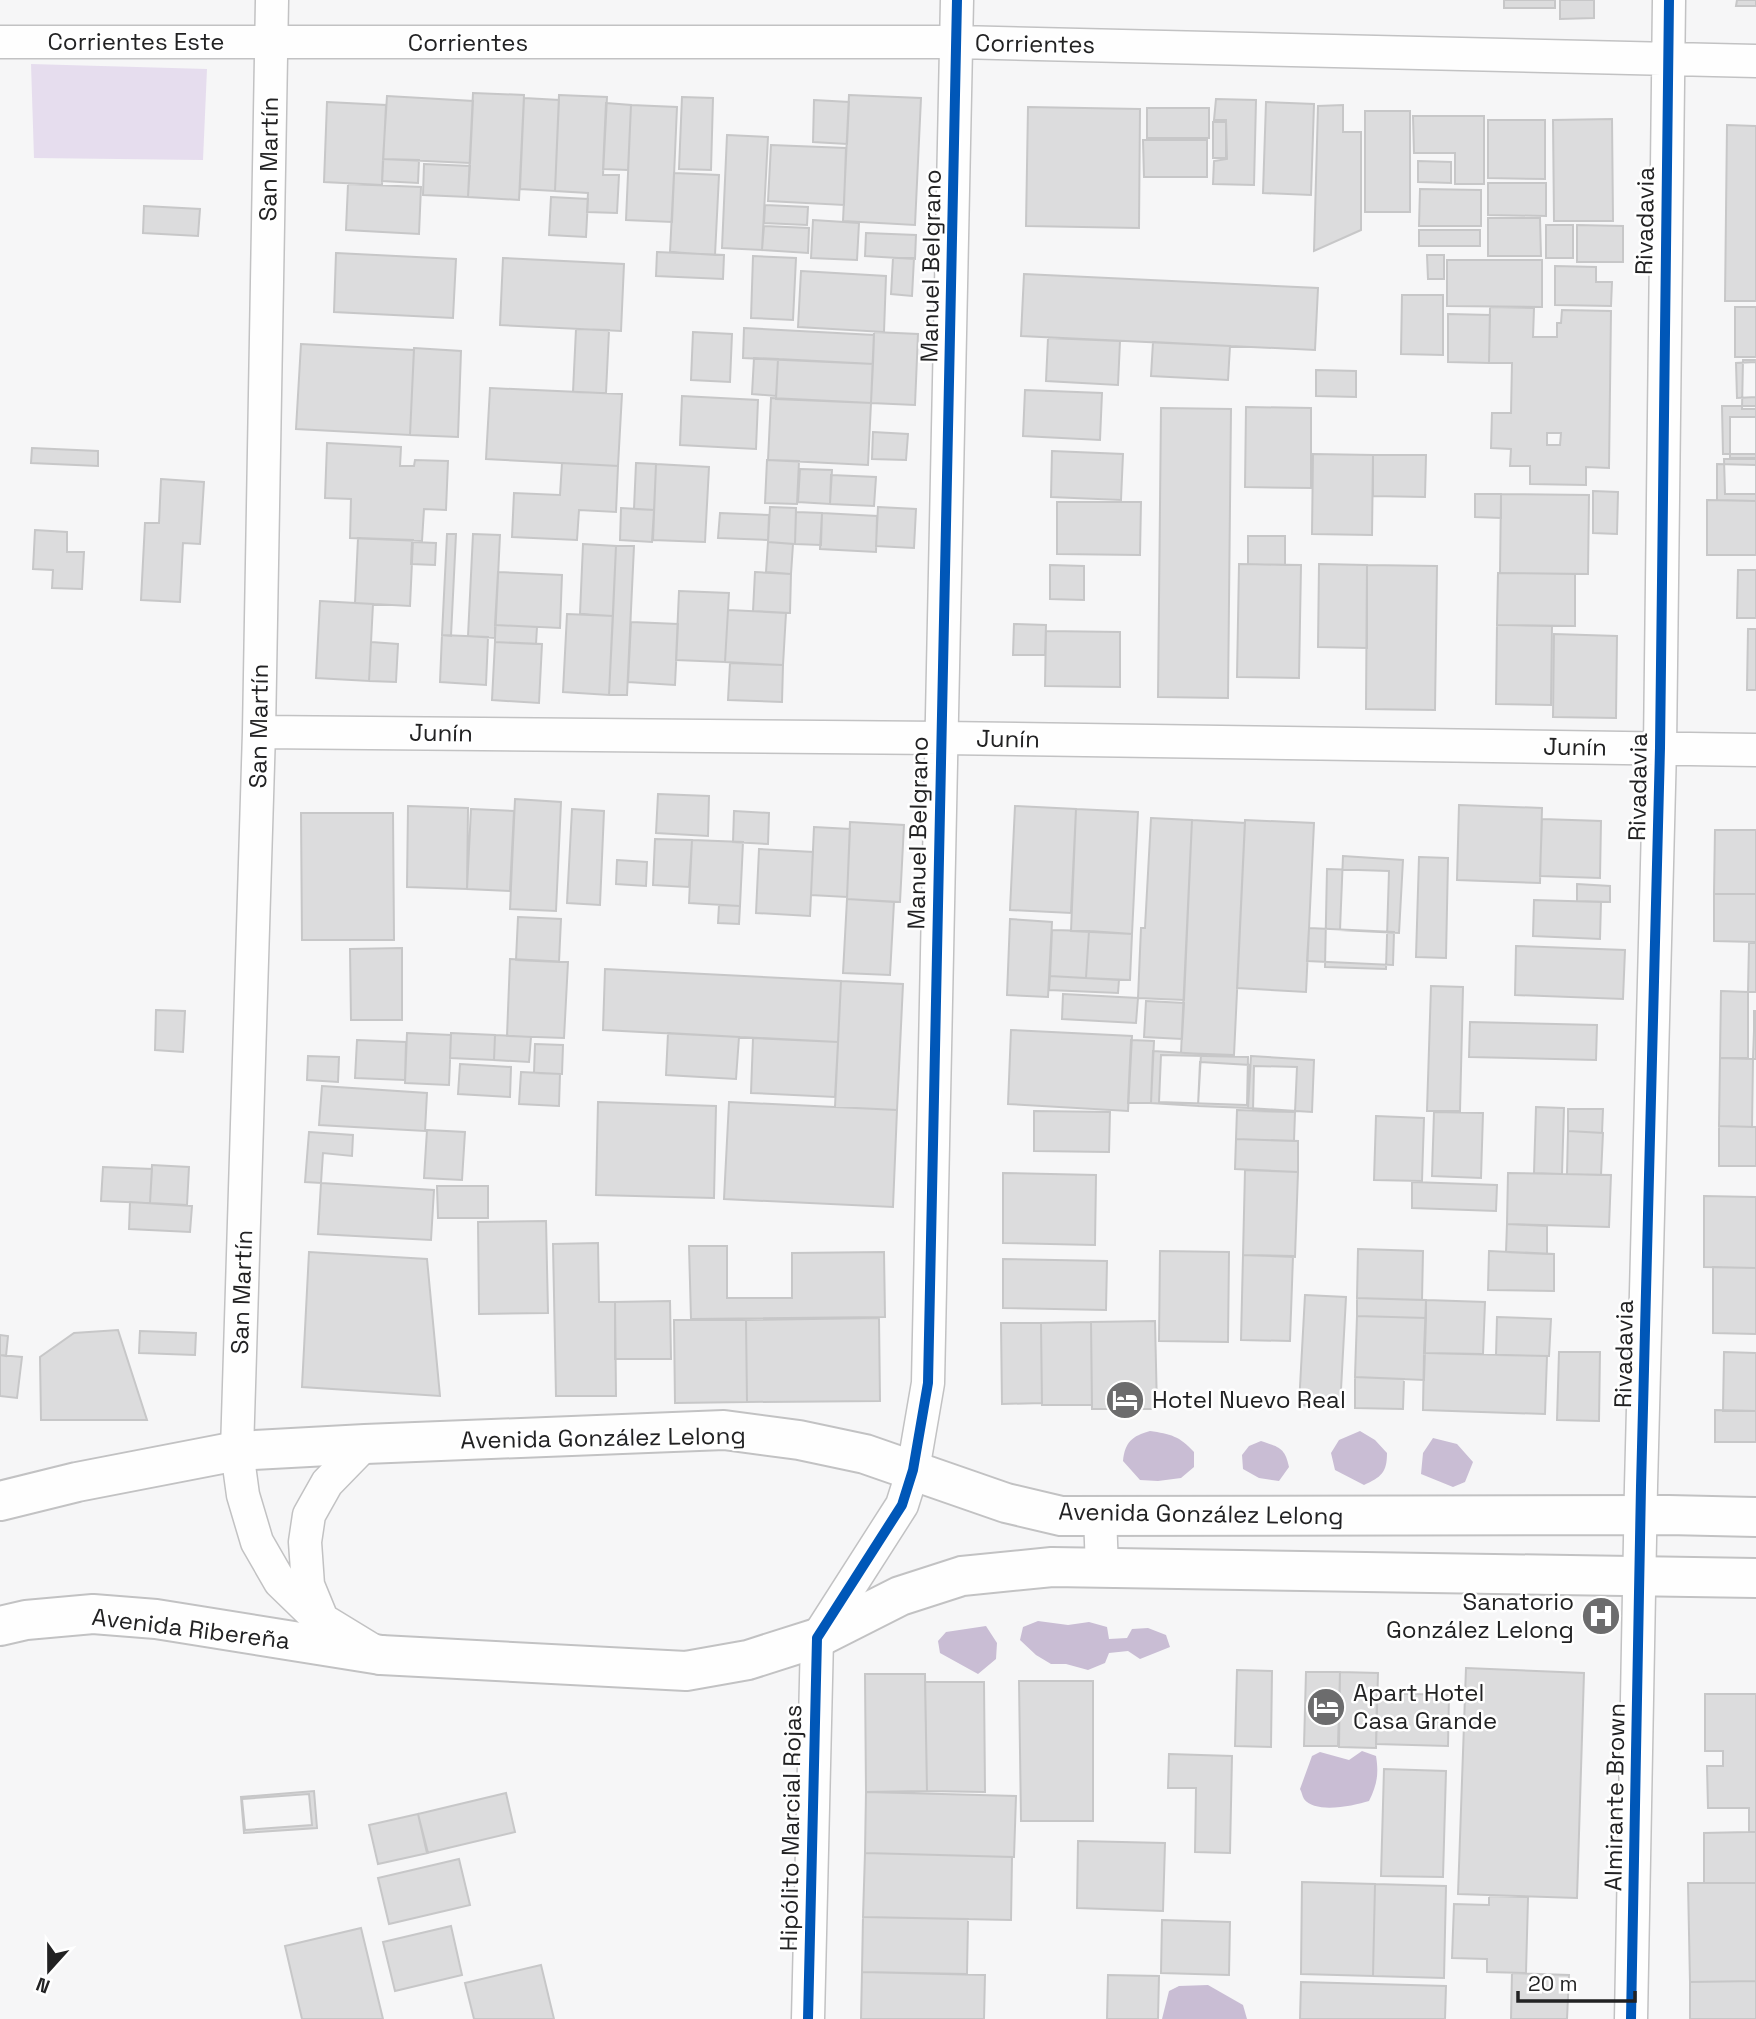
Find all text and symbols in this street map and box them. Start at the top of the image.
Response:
street label: Corrientes Este [47,26,225,57]
street label: Corrientes [408,27,528,58]
street label: Corrientes [975,27,1095,60]
street label: San Martín [252,96,285,222]
street label: Rivadavia [1628,166,1661,275]
street label: Manuel Belgrano [913,169,948,363]
street label: San Martín [242,663,275,789]
street label: Junín [409,716,473,749]
street label: Junín [976,722,1040,755]
street label: Junín [1543,730,1607,763]
street label: Rivadavia [1621,732,1654,841]
street label: Manuel Belgrano [900,736,935,930]
street label: San Martín [224,1229,259,1355]
street label: Rivadavia [1607,1299,1640,1408]
hotel icon: Hotel Nuevo Real [1104,1379,1146,1421]
place label: Hotel Nuevo Real [1152,1384,1346,1415]
street label: Avenida González Lelong [460,1420,746,1455]
street label: Avenida González Lelong [1058,1496,1344,1531]
place label: Sanatorio González Lelong [1386,1586,1574,1645]
hospital icon: Sanatorio González Lelong [1580,1595,1622,1637]
street label: Avenida Ribereña [90,1601,292,1656]
place label: Apart Hotel Casa Grande [1353,1677,1497,1736]
hotel icon: Apart Hotel Casa Grande [1305,1686,1347,1728]
street label: Almirante Brown [1597,1703,1632,1891]
street label: Hipólito Marcial Rojas [773,1704,808,1952]
north arrow [14,1935,84,2005]
scale bar [1518,1960,1635,2004]
text: 20 m [1528,1970,1578,1997]
text: N [33,1971,54,1999]

